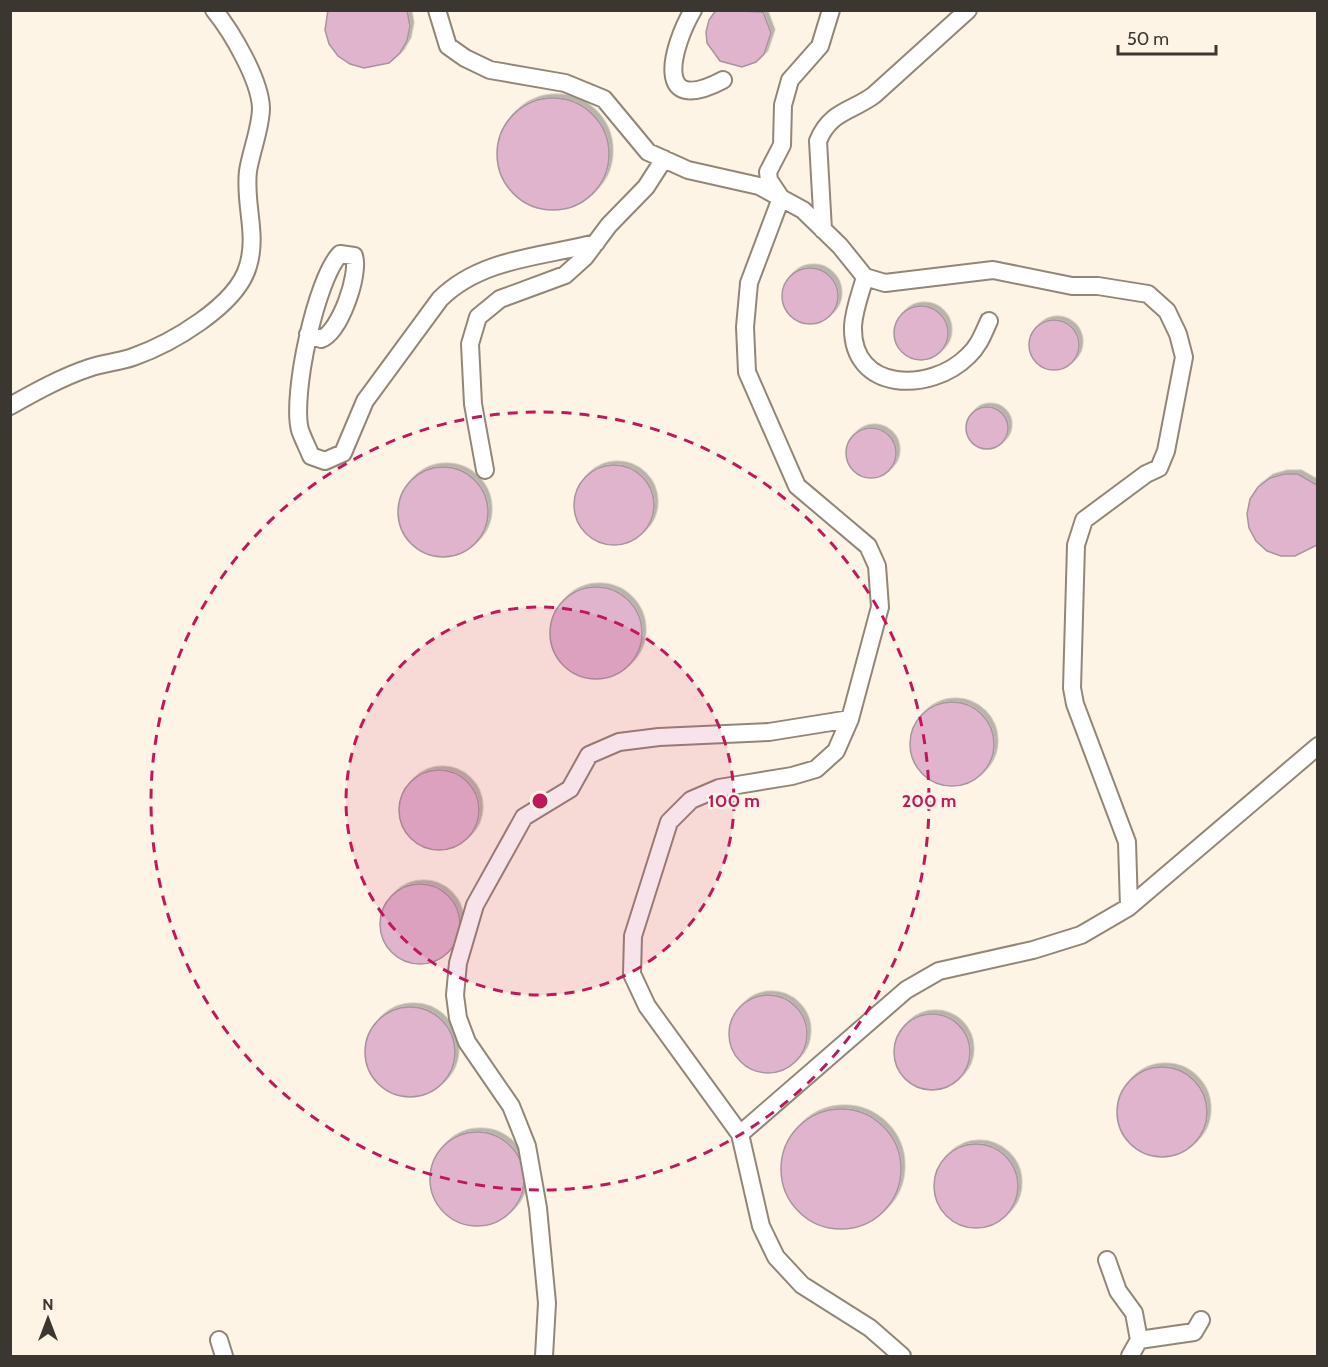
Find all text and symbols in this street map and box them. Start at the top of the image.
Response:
scale bar [1118,18,1216,56]
text: 50 m [1127,28,1169,50]
text: 100 m [708,790,760,812]
text: 200 m [902,790,956,812]
centre of rings [530,791,550,811]
north arrow [18,1289,78,1349]
text: N [42,1295,54,1314]

